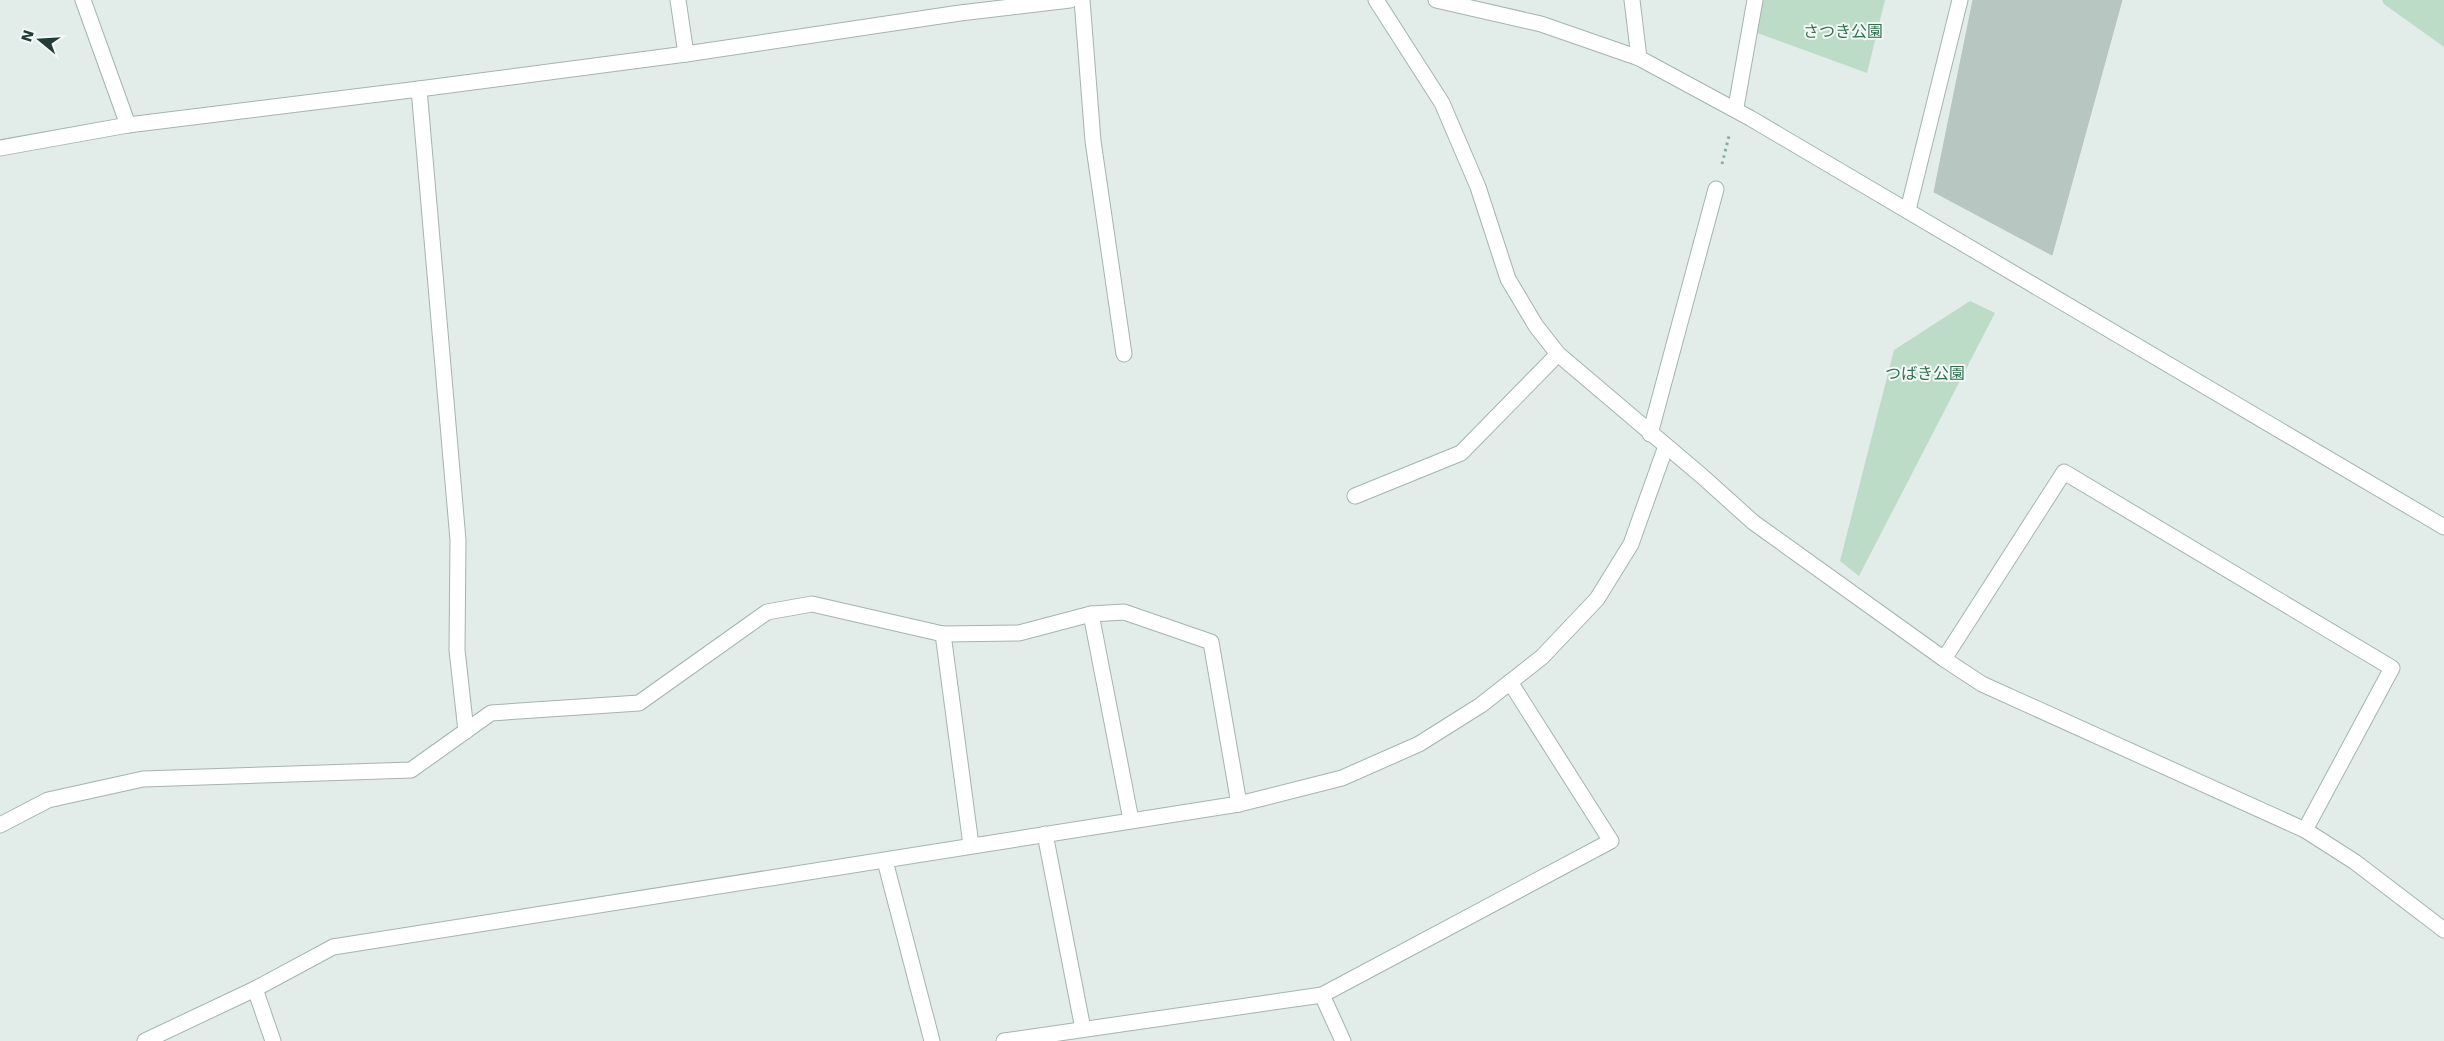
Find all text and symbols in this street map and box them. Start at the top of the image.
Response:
north arrow [15,15,65,65]
park label: さつき公園 [1803,22,1883,41]
text: N [18,28,37,44]
park label: つばき公園 [1885,364,1965,383]

